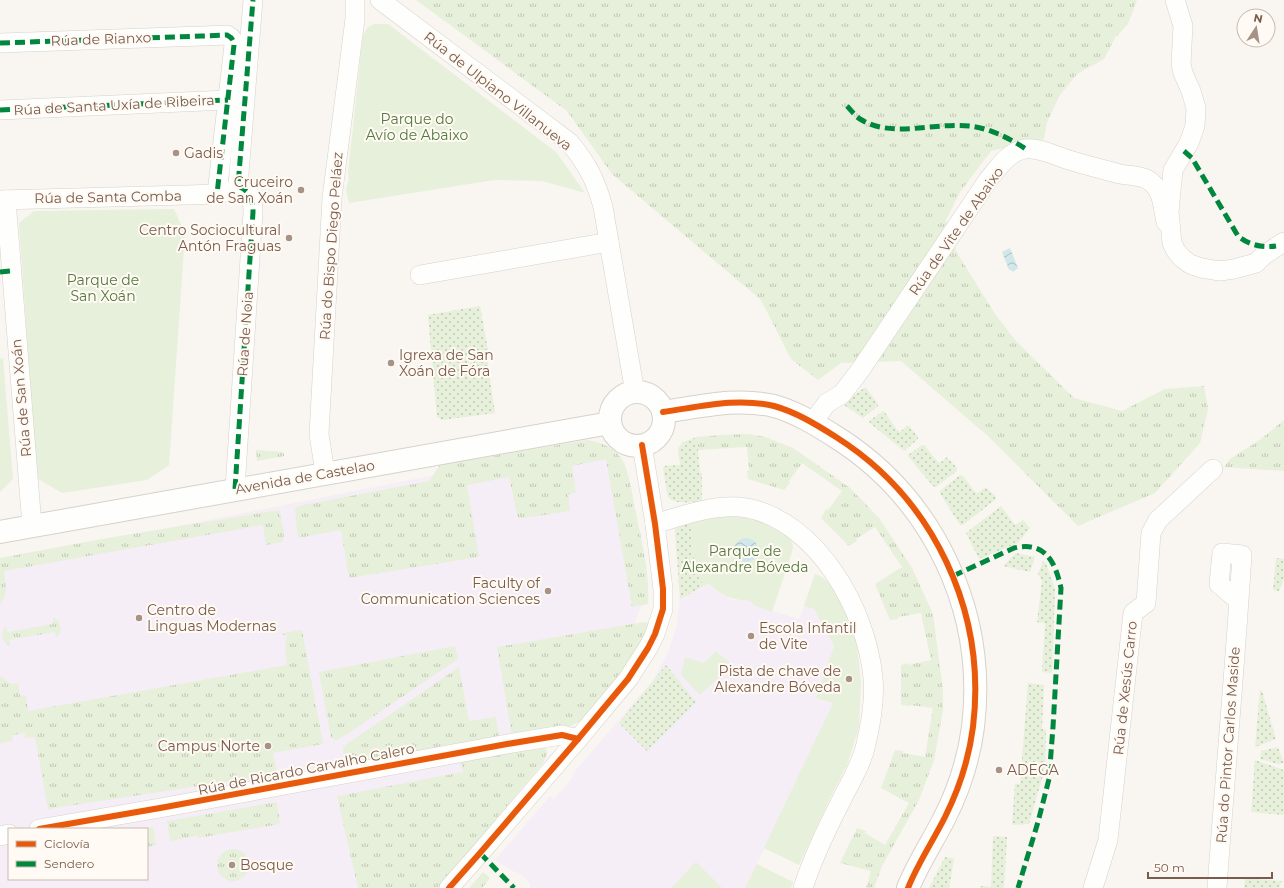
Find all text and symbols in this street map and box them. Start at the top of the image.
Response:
north arrow [1236,8,1276,48]
text: N [1252,10,1264,26]
street label: Rúa de Rianxo [50,28,152,50]
street label: Rúa de Ulpiano Villanueva [420,28,576,154]
street label: Rúa de Santa Uxía de Ribeira [13,91,215,119]
park label: Parque do Avío de Abaixo [366,110,469,144]
place label: Gadis [184,144,223,162]
marker: Gadis [171,148,181,158]
street label: Rúa do Bispo Diego Peláez [315,151,347,341]
street label: Rúa de Vite de Abaixo [905,163,1007,299]
place label: Cruceiro de San Xoán [206,173,293,207]
marker: Cruceiro de San Xoán [296,185,306,195]
street label: Rúa de Santa Comba [34,187,182,207]
place label: Centro Sociocultural Antón Fraguas [139,221,281,255]
marker: Centro Sociocultural Antón Fraguas [284,233,294,243]
park label: Parque de San Xoán [67,271,139,305]
street label: Rúa de Noia [233,291,257,377]
street label: Rúa de San Xoán [7,338,35,458]
place label: Igrexa de San Xoán de Fóra [399,346,494,380]
marker: Igrexa de San Xoán de Fóra [386,358,396,368]
street label: Avenida de Castelao [234,456,376,498]
park label: Parque de Alexandre Bóveda [682,542,808,576]
place label: Faculty of Communication Sciences [361,574,541,608]
marker: Faculty of Communication Sciences [543,586,553,596]
place label: Centro de Linguas Modernas [147,601,277,635]
marker: Centro de Linguas Modernas [134,613,144,623]
place label: Escola Infantil de Vite [759,619,857,653]
street label: Rúa de Xesús Carro [1109,620,1141,756]
marker: Escola Infantil de Vite [746,631,756,641]
street label: Rúa do Pintor Carlos Maside [1212,646,1244,844]
place label: Pista de chave de Alexandre Bóveda [714,662,841,696]
marker: Pista de chave de Alexandre Bóveda [844,674,854,684]
place label: Campus Norte [158,737,260,755]
street label: Rúa de Ricardo Carvalho Calero [196,739,416,799]
marker: Campus Norte [263,741,273,751]
place label: ADEGA [1007,761,1060,779]
marker: ADEGA [994,765,1004,775]
legend [8,828,148,880]
text: Ciclovía [44,836,90,851]
scale bar [1148,854,1272,880]
text: Sendero [44,856,94,871]
place label: Bosque [240,856,294,874]
marker: Bosque [227,860,237,870]
text: 50 m [1154,860,1185,875]

